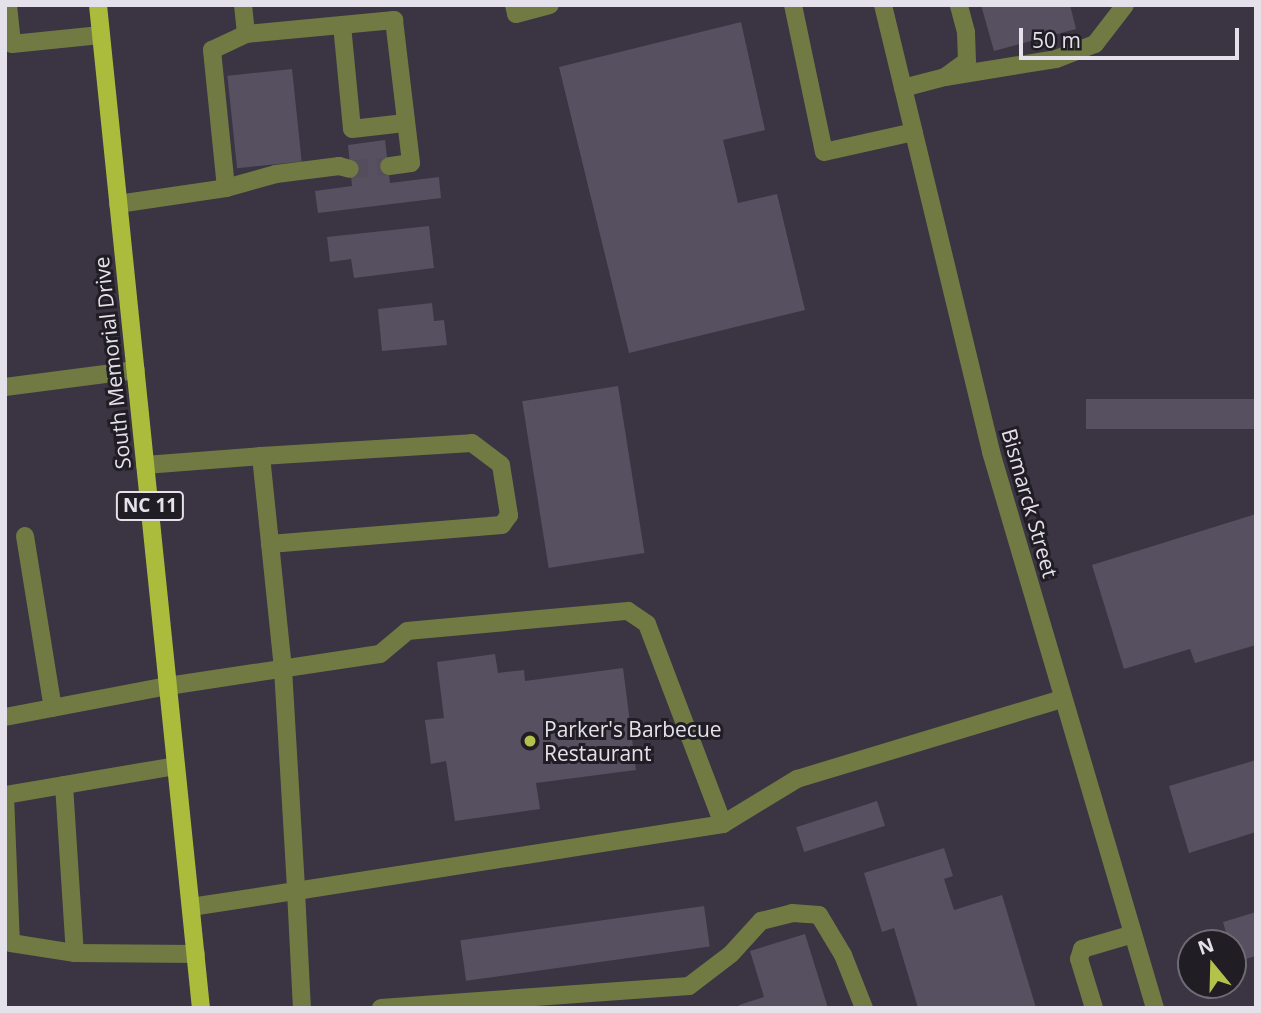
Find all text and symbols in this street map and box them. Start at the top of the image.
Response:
scale bar [1023,14,1244,58]
text: 50 m [1032,26,1081,54]
street label: South Memorial Drive [88,256,136,470]
street label: Bismarck Street [997,426,1063,580]
road number: NC 11 [115,491,185,522]
place label: Parker's Barbecue Restaurant [544,716,722,766]
marker: Parker's Barbecue Restaurant [522,733,538,749]
north arrow [1177,929,1247,999]
text: N [1194,931,1217,961]

